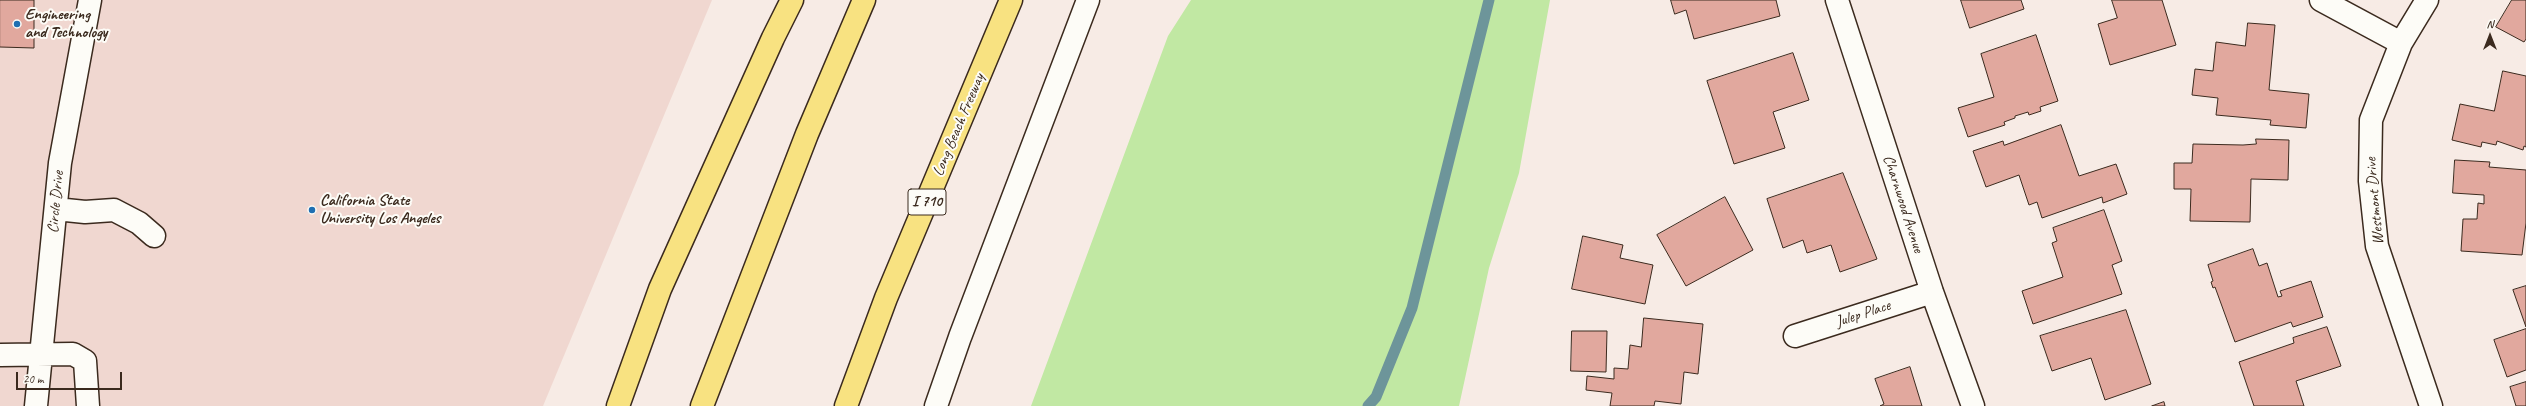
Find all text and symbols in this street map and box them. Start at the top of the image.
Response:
place label: Engineering and Technology [25,5,107,43]
north arrow [2470,16,2510,56]
text: N [2487,17,2493,31]
marker: Engineering and Technology [12,19,22,29]
street label: Long Beach Freeway [929,71,989,179]
street label: Charnwood Avenue [1878,153,1928,255]
street label: Westmont Drive [2362,157,2388,245]
street label: Circle Drive [44,170,68,234]
road number: I 710 [908,189,946,215]
place label: California State University Los Angeles [320,191,440,229]
marker: California State University Los Angeles [307,205,317,215]
street label: Julep Place [1833,296,1893,332]
scale bar [18,364,124,390]
text: 20 m [23,371,43,387]

